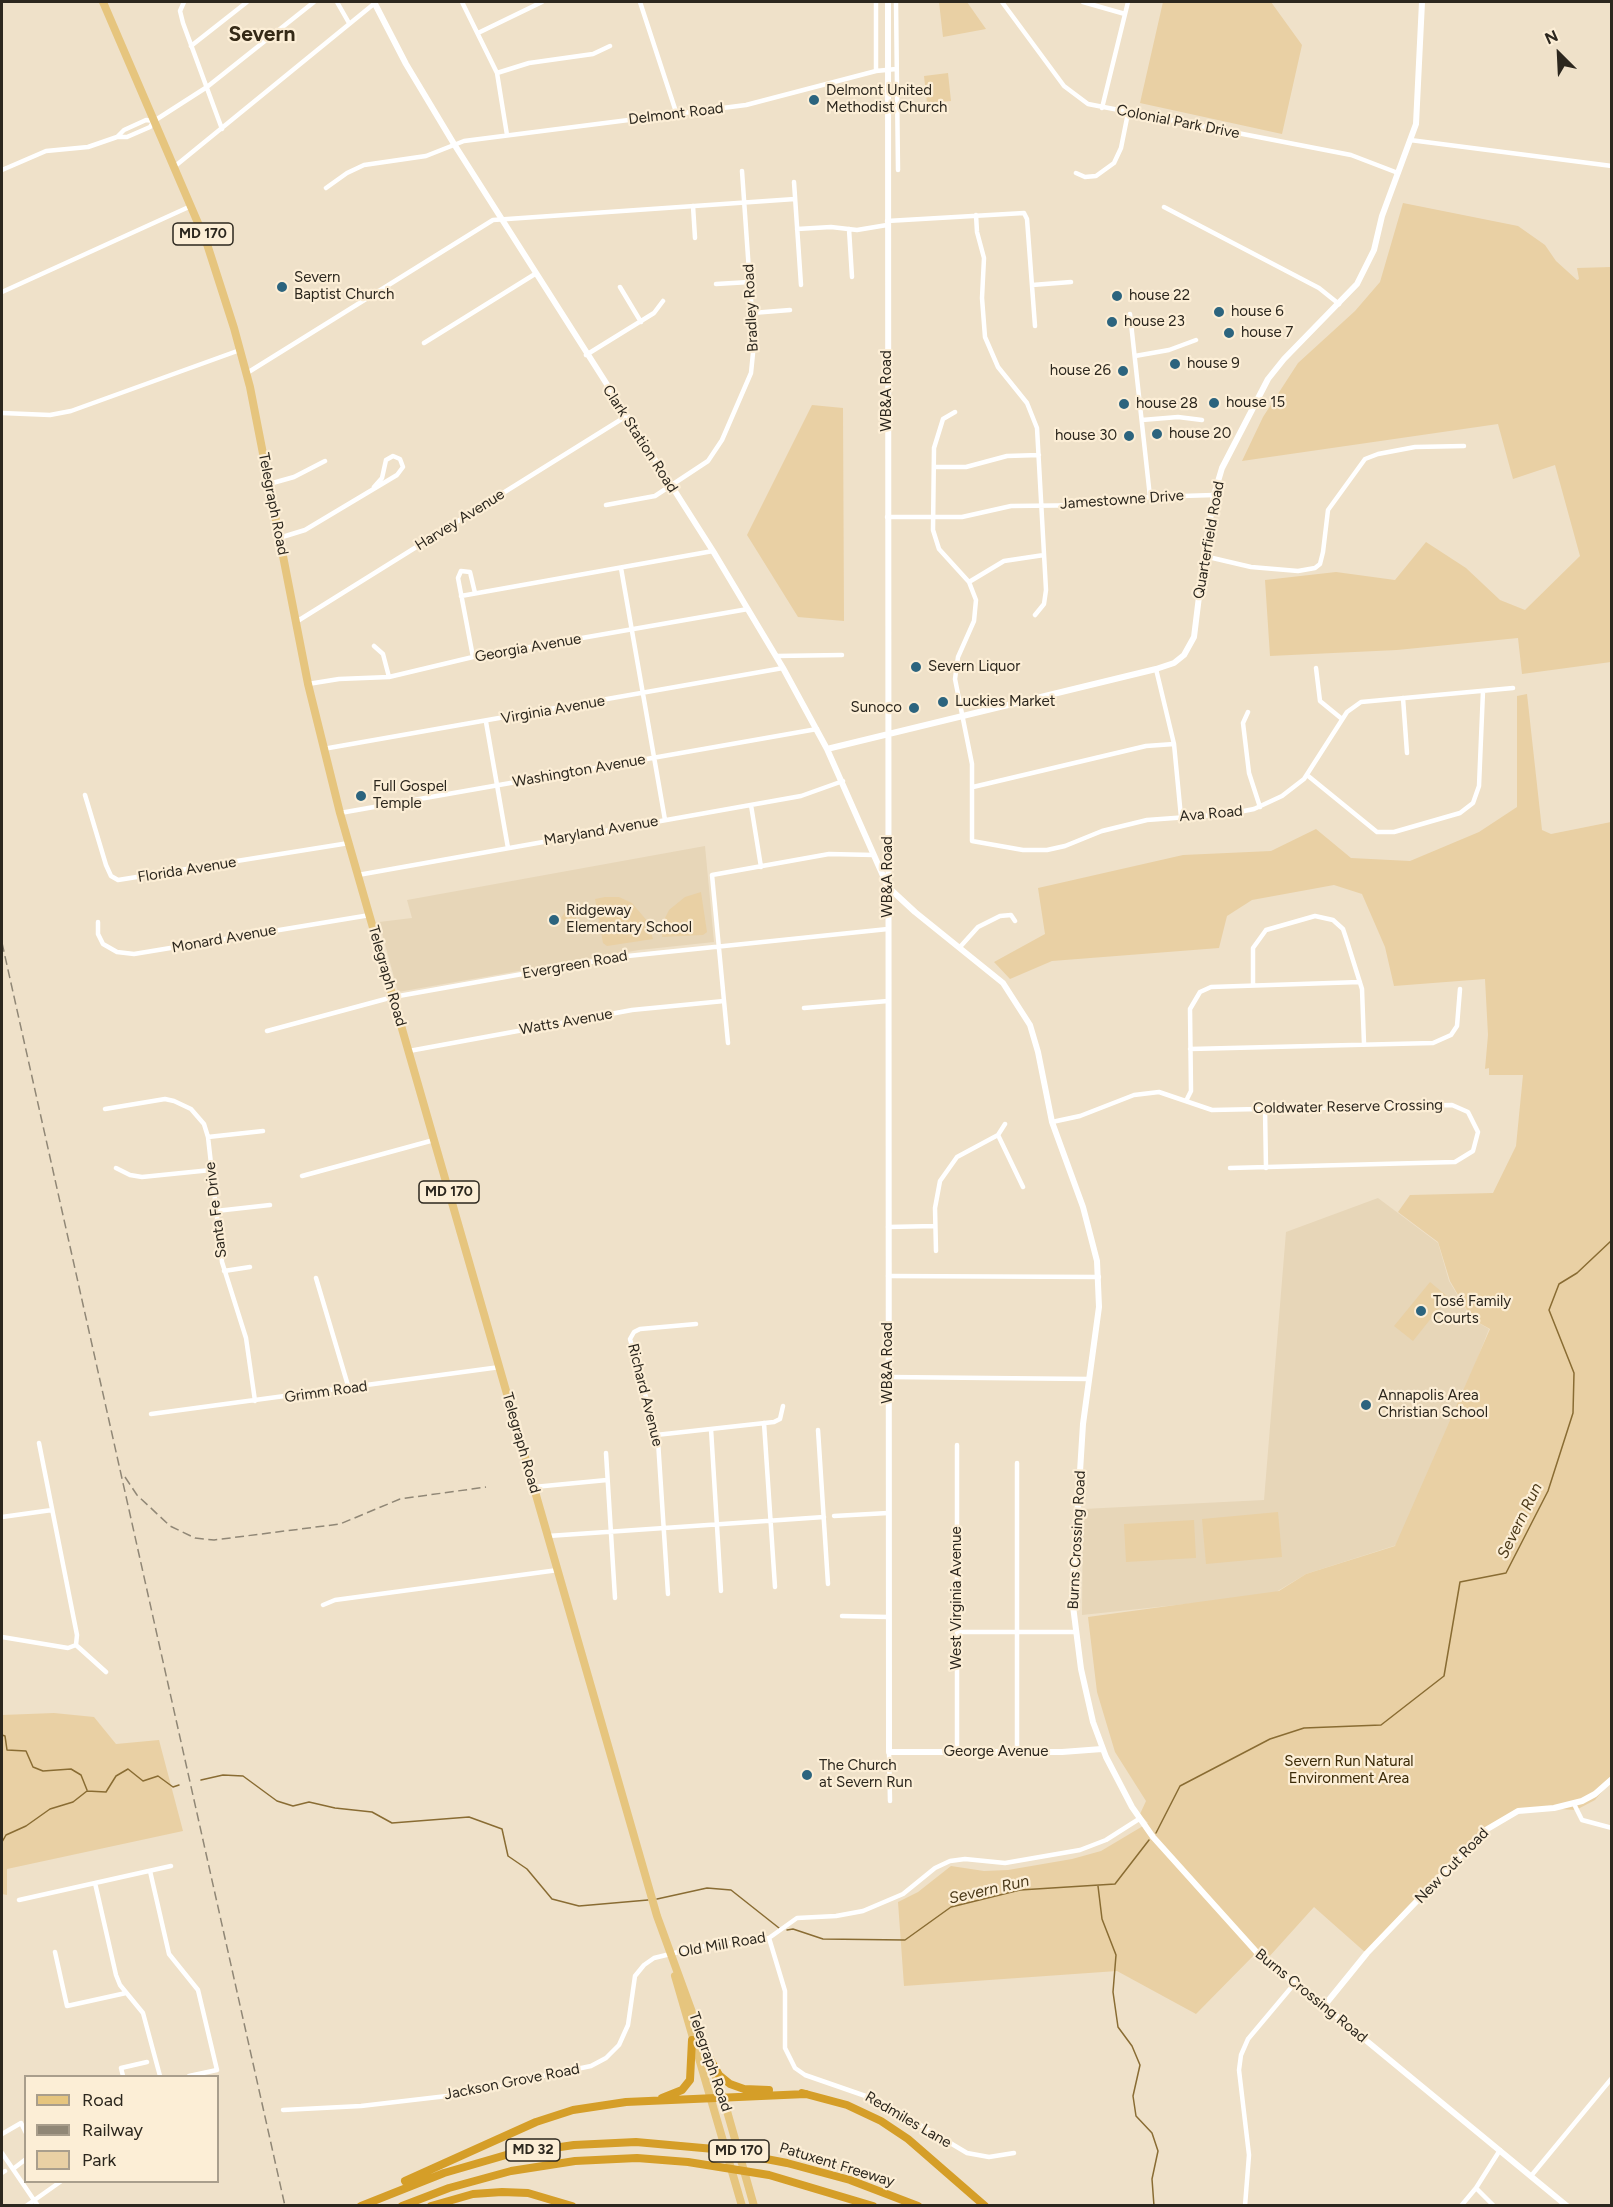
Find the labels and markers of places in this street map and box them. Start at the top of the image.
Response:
place label: Delmont United Methodist Church [826,82,947,117]
marker: Delmont United Methodist Church [807,93,821,107]
place label: Severn Baptist Church [294,269,394,304]
marker: Severn Baptist Church [275,280,289,294]
place label: house 22 [1129,287,1190,305]
marker: house 22 [1110,289,1124,303]
place label: house 6 [1231,303,1284,321]
marker: house 6 [1212,305,1226,319]
place label: house 23 [1124,313,1185,331]
marker: house 23 [1105,315,1119,329]
place label: house 7 [1241,324,1293,342]
marker: house 7 [1222,326,1236,340]
place label: house 9 [1187,355,1240,373]
marker: house 9 [1168,357,1182,371]
place label: house 26 [1050,362,1111,380]
marker: house 26 [1116,364,1130,378]
place label: house 15 [1226,394,1285,412]
place label: house 28 [1136,395,1198,413]
marker: house 15 [1207,396,1221,410]
marker: house 28 [1117,397,1131,411]
place label: house 20 [1169,425,1231,443]
place label: house 30 [1055,427,1117,445]
marker: house 20 [1150,427,1164,441]
marker: house 30 [1122,429,1136,443]
place label: Severn Liquor [928,658,1020,676]
marker: Severn Liquor [909,660,923,674]
place label: Luckies Market [955,693,1055,711]
marker: Luckies Market [936,695,950,709]
place label: Sunoco [851,699,902,717]
marker: Sunoco [907,701,921,715]
place label: Full Gospel Temple [373,778,447,813]
marker: Full Gospel Temple [354,789,368,803]
place label: Ridgeway Elementary School [566,902,692,937]
marker: Ridgeway Elementary School [547,913,561,927]
place label: Tosé Family Courts [1433,1293,1511,1328]
marker: Tosé Family Courts [1414,1304,1428,1318]
place label: Annapolis Area Christian School [1378,1387,1488,1422]
marker: Annapolis Area Christian School [1359,1398,1373,1412]
place label: The Church at Severn Run [819,1757,912,1792]
marker: The Church at Severn Run [800,1768,814,1782]

